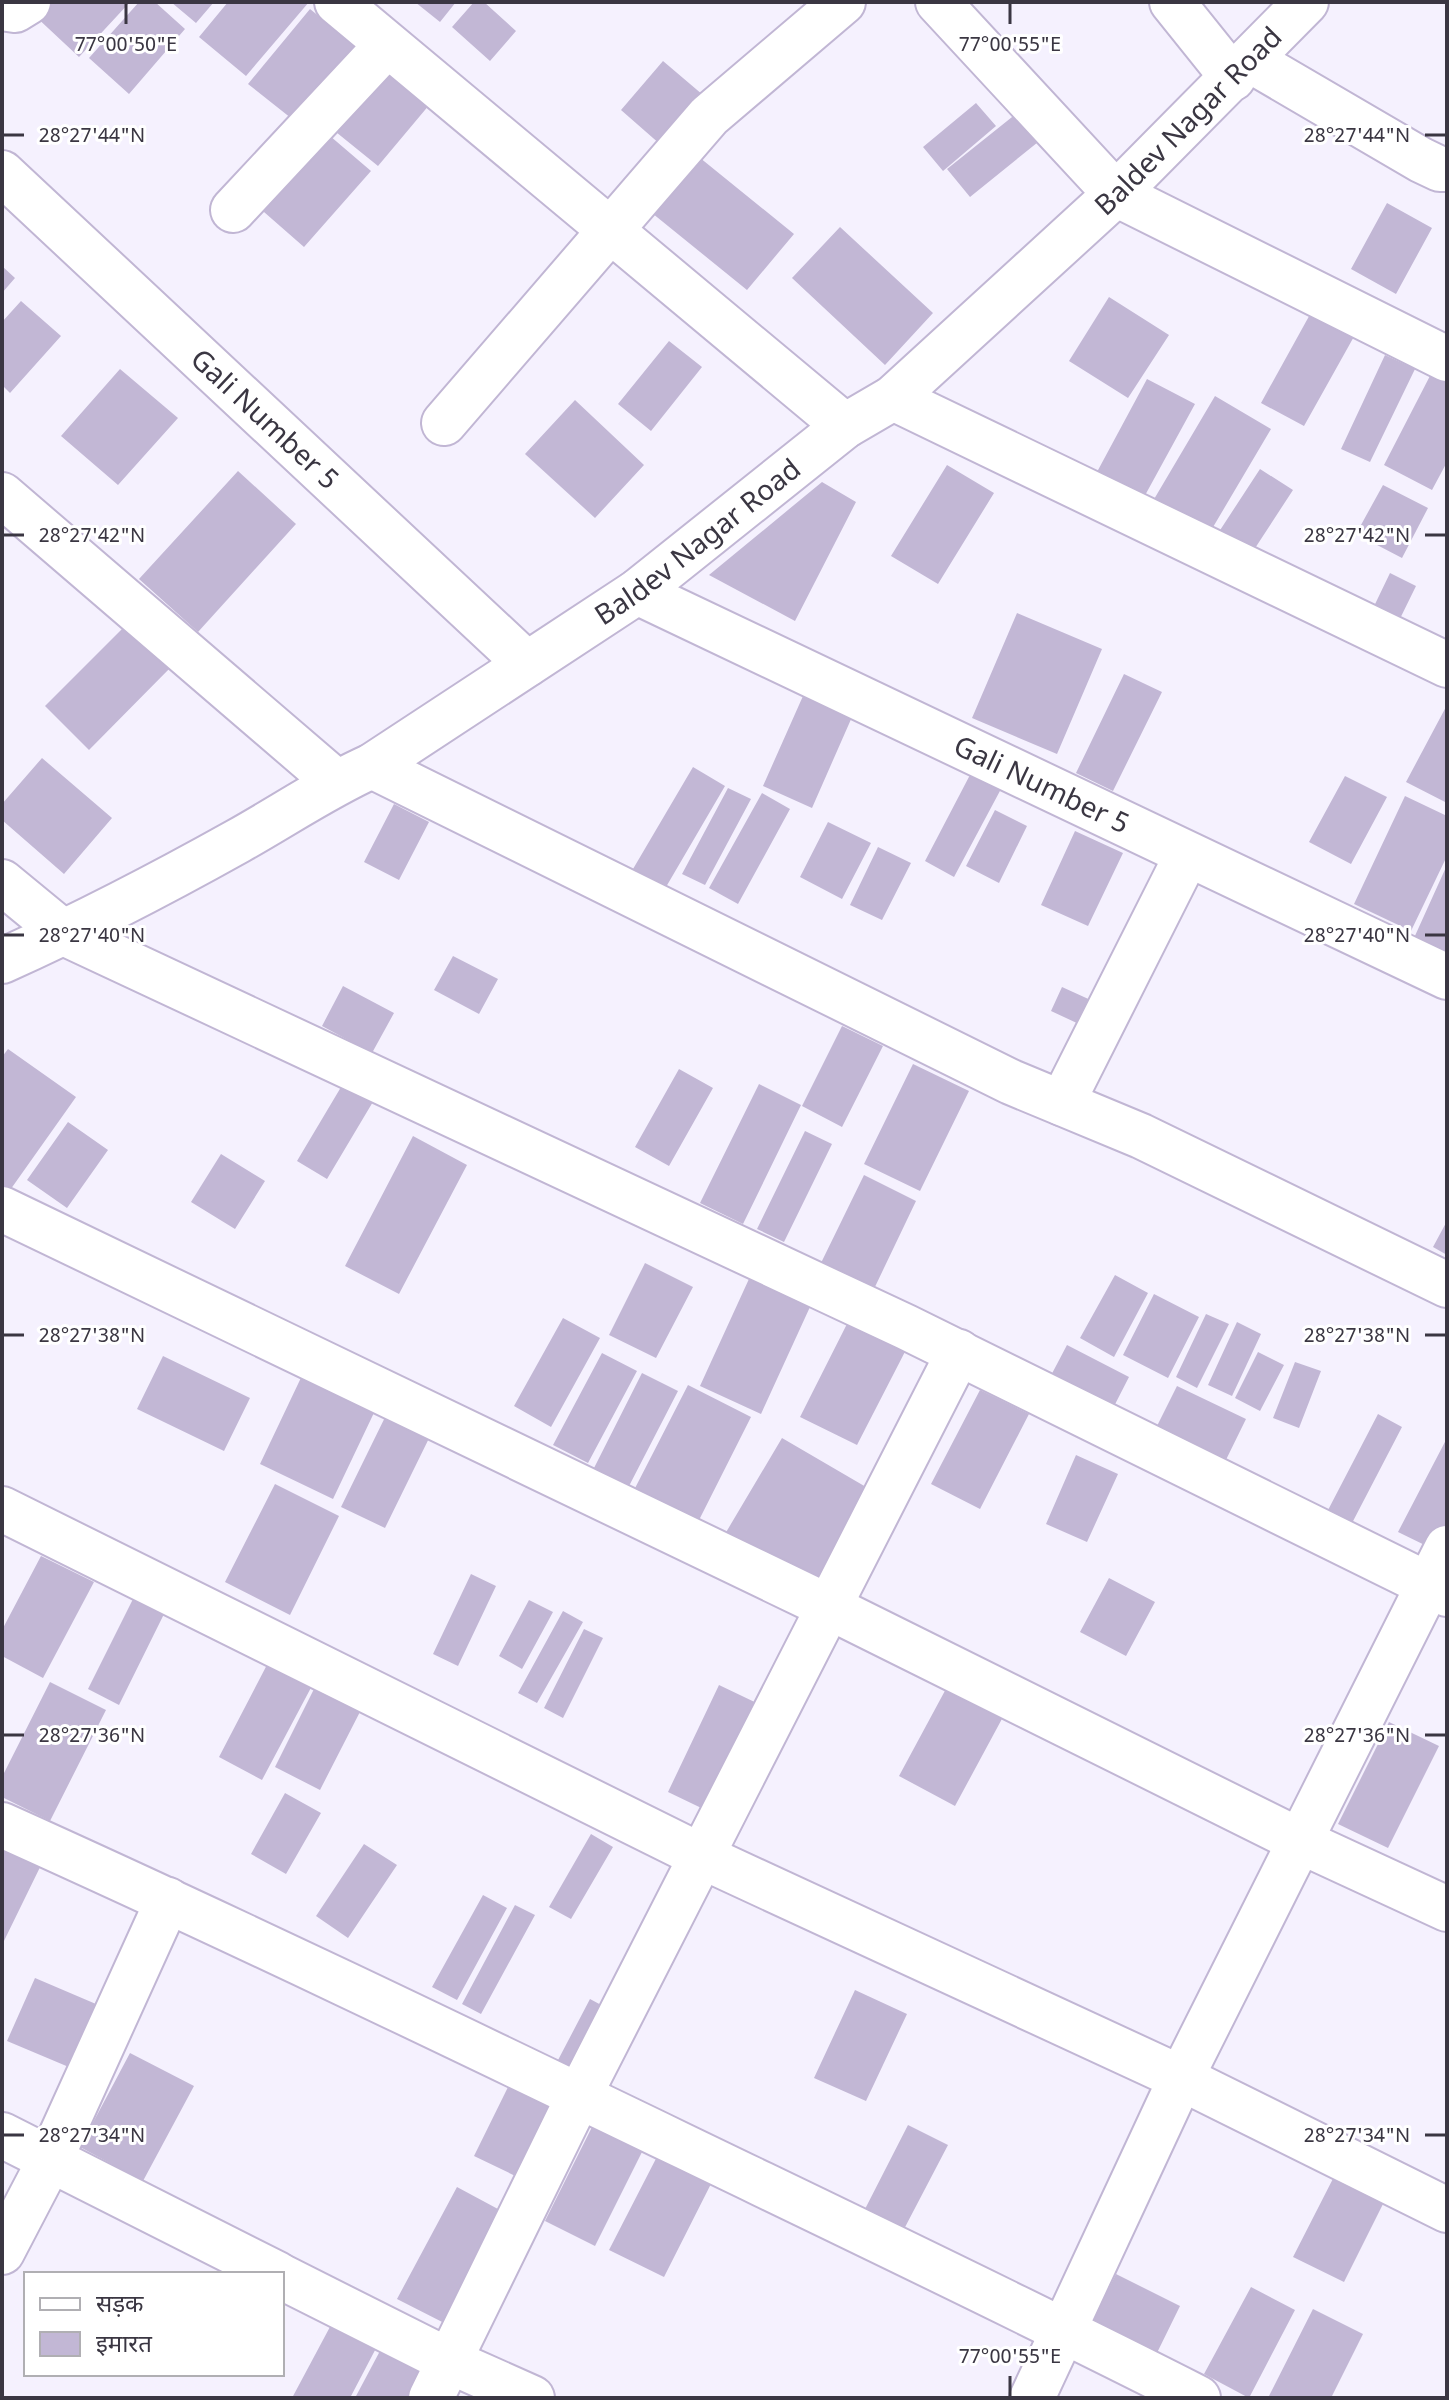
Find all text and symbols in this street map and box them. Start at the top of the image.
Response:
street label: Baldev Nagar Road [1089,21,1291,225]
text: 77°00'50"E [75,33,177,59]
text: 77°00'55"E [959,33,1061,59]
text: 28°27'44"N [39,124,145,150]
text: 28°27'44"N [1304,124,1410,150]
street label: Gali Number 5 [181,343,345,499]
street label: Baldev Nagar Road [589,453,810,635]
text: 28°27'42"N [39,524,145,550]
text: 28°27'42"N [1304,524,1410,550]
street label: Gali Number 5 [947,730,1134,844]
text: 28°27'40"N [39,924,145,950]
text: 28°27'40"N [1304,924,1410,950]
text: 28°27'38"N [39,1324,145,1350]
text: 28°27'38"N [1304,1324,1410,1350]
text: 28°27'36"N [39,1724,145,1750]
text: 28°27'36"N [1304,1724,1410,1750]
text: 28°27'34"N [39,2124,145,2150]
text: 28°27'34"N [1304,2124,1410,2150]
legend [24,2272,284,2376]
text: सड़क [96,2290,144,2322]
text: इमारत [96,2330,153,2362]
text: 77°00'55"E [959,2345,1061,2371]

